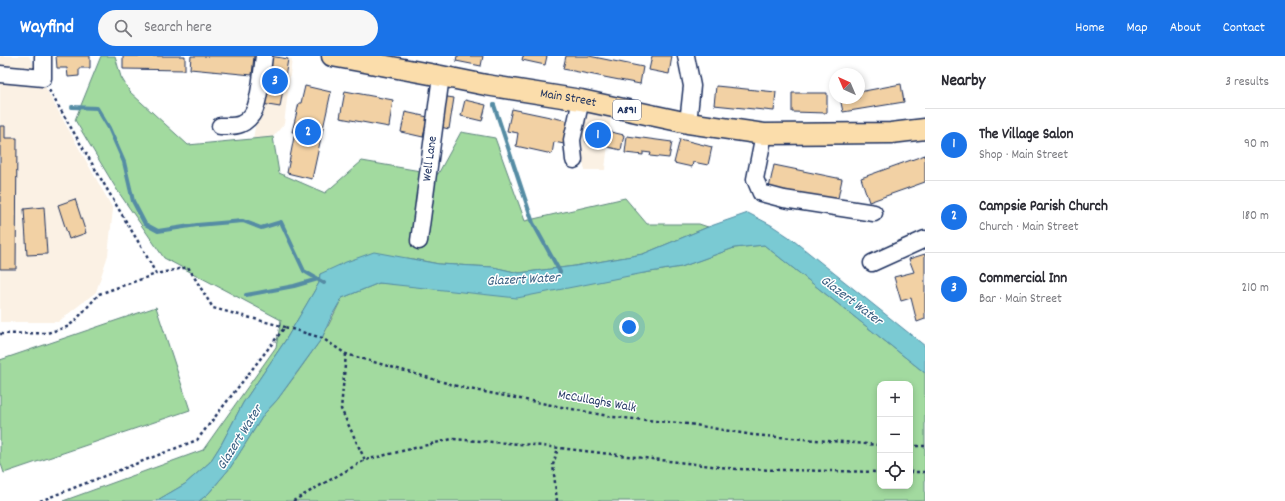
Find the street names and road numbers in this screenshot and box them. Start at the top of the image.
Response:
street label: Main Street [539,84,598,113]
road number: A891 [613,100,641,120]
street label: Well Lane [418,135,442,183]
street label: McCullaghs Walk [556,386,638,418]

